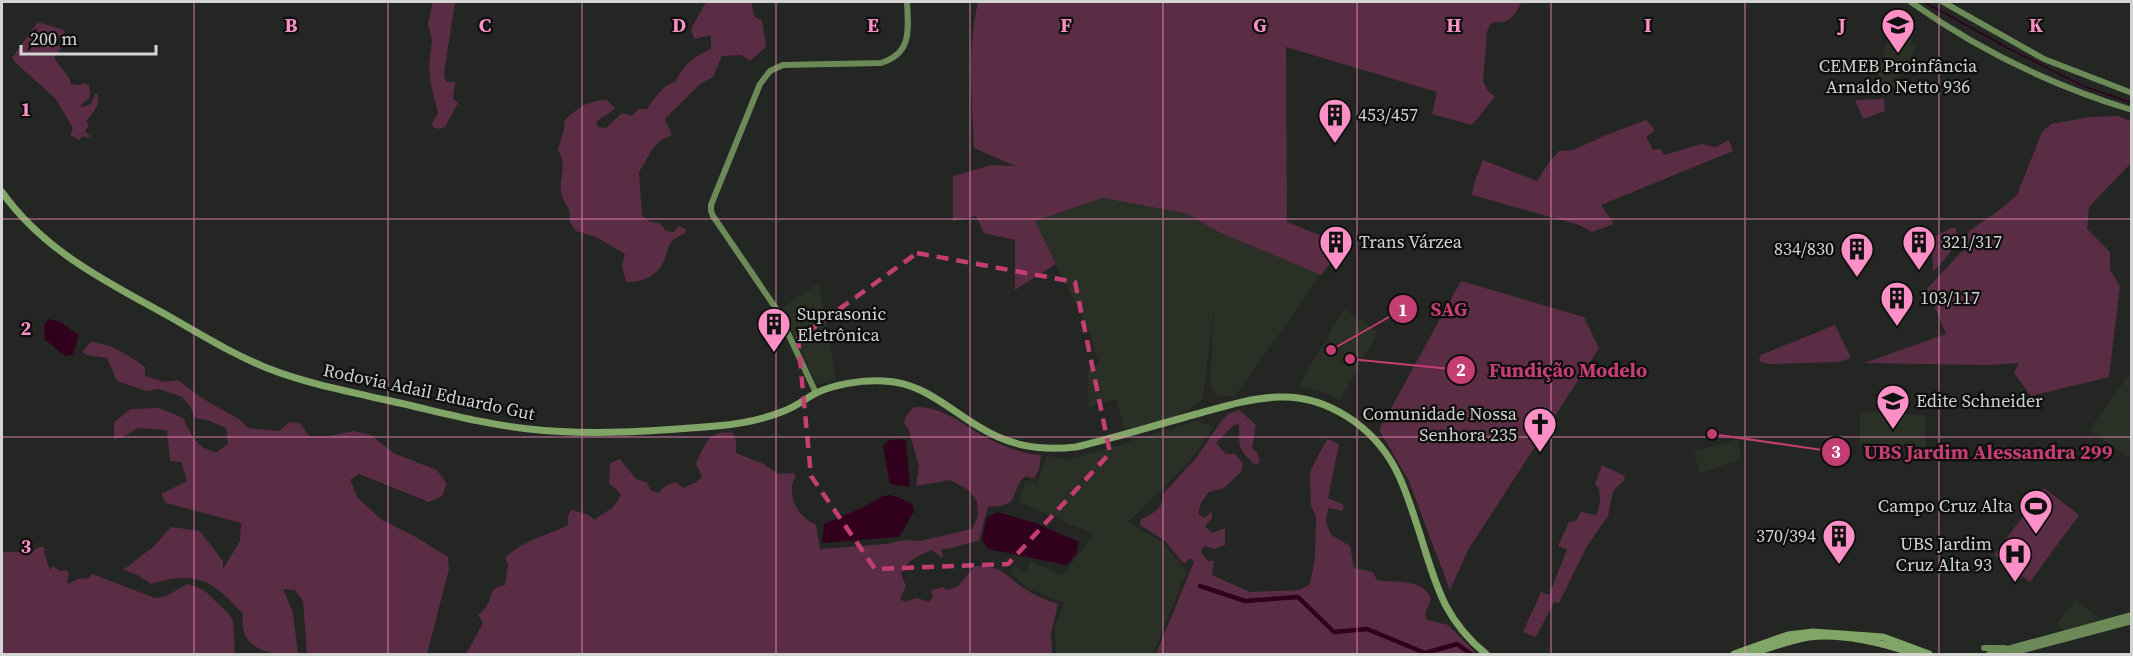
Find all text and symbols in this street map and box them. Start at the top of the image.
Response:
school or university icon: CEMEB Proinfância Arnaldo Netto 936 [1880,7,1916,54]
text: B [284,11,298,39]
text: C [479,11,491,39]
text: D [672,11,686,39]
text: E [867,11,879,39]
text: F [1060,11,1072,39]
text: G [1253,11,1267,39]
text: H [1446,11,1462,39]
text: I [1644,11,1652,39]
text: J [1836,11,1846,39]
text: K [2029,11,2043,39]
scale bar [21,18,156,56]
text: 200 m [30,26,77,51]
place label: CEMEB Proinfância Arnaldo Netto 936 [1819,53,1978,99]
text: 1 [21,95,31,123]
building icon: 453/457 [1317,97,1353,144]
place label: 453/457 [1358,102,1418,127]
building icon: Trans Várzea [1318,224,1354,271]
building icon: 321/317 [1901,224,1937,271]
place label: Trans Várzea [1359,229,1463,254]
place label: 321/317 [1942,229,2002,254]
building icon: 834/830 [1839,231,1875,278]
place label: 834/830 [1774,236,1834,261]
building icon: 103/117 [1879,280,1915,327]
place label: 103/117 [1920,285,1980,310]
callout: SAG [1388,290,1479,328]
text: SAG [1431,295,1468,323]
text: 1 [1398,297,1408,322]
place label: Suprasonic Eletrônica [797,301,886,347]
building icon: Suprasonic Eletrônica [756,306,792,353]
text: 2 [21,314,32,342]
callout: Fundição Modelo [1446,351,1659,389]
text: Fundição Modelo [1489,356,1647,384]
street label: Rodovia Adail Eduardo Gut [321,357,537,426]
text: 2 [1456,357,1466,382]
school or university icon: Edite Schneider [1875,383,1911,430]
place label: Edite Schneider [1916,388,2043,413]
place label: Comunidade Nossa Senhora 235 [1362,401,1518,447]
church icon: Comunidade Nossa Senhora 235 [1522,406,1558,453]
callout: UBS Jardim Alessandra 299 [1821,433,2124,471]
text: UBS Jardim Alessandra 299 [1863,438,2113,466]
text: 3 [1831,439,1841,464]
sports icon: Campo Cruz Alta [2018,488,2054,535]
place label: Campo Cruz Alta [1878,493,2014,518]
building icon: 370/394 [1821,518,1857,565]
place label: 370/394 [1756,523,1816,548]
place label: UBS Jardim Cruz Alta 93 [1896,531,1992,577]
text: 3 [21,532,32,560]
hospital icon: UBS Jardim Cruz Alta 93 [1997,536,2033,583]

